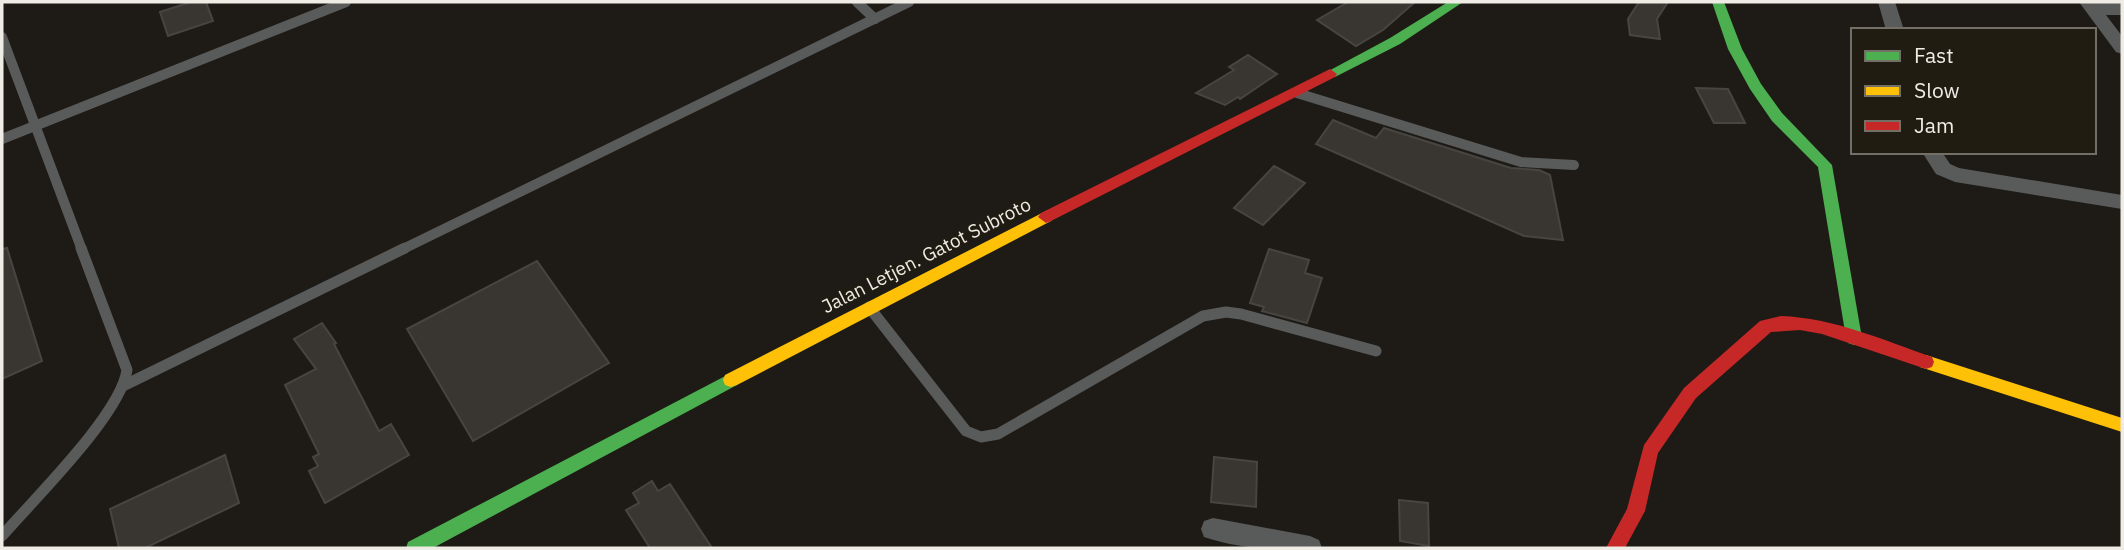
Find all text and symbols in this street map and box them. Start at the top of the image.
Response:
legend [1851,28,2096,154]
text: Fast [1914,41,1954,69]
text: Slow [1914,76,1960,104]
text: Jam [1914,111,1954,139]
street label: Jalan Letjen. Gatot Subroto [817,192,1035,318]

